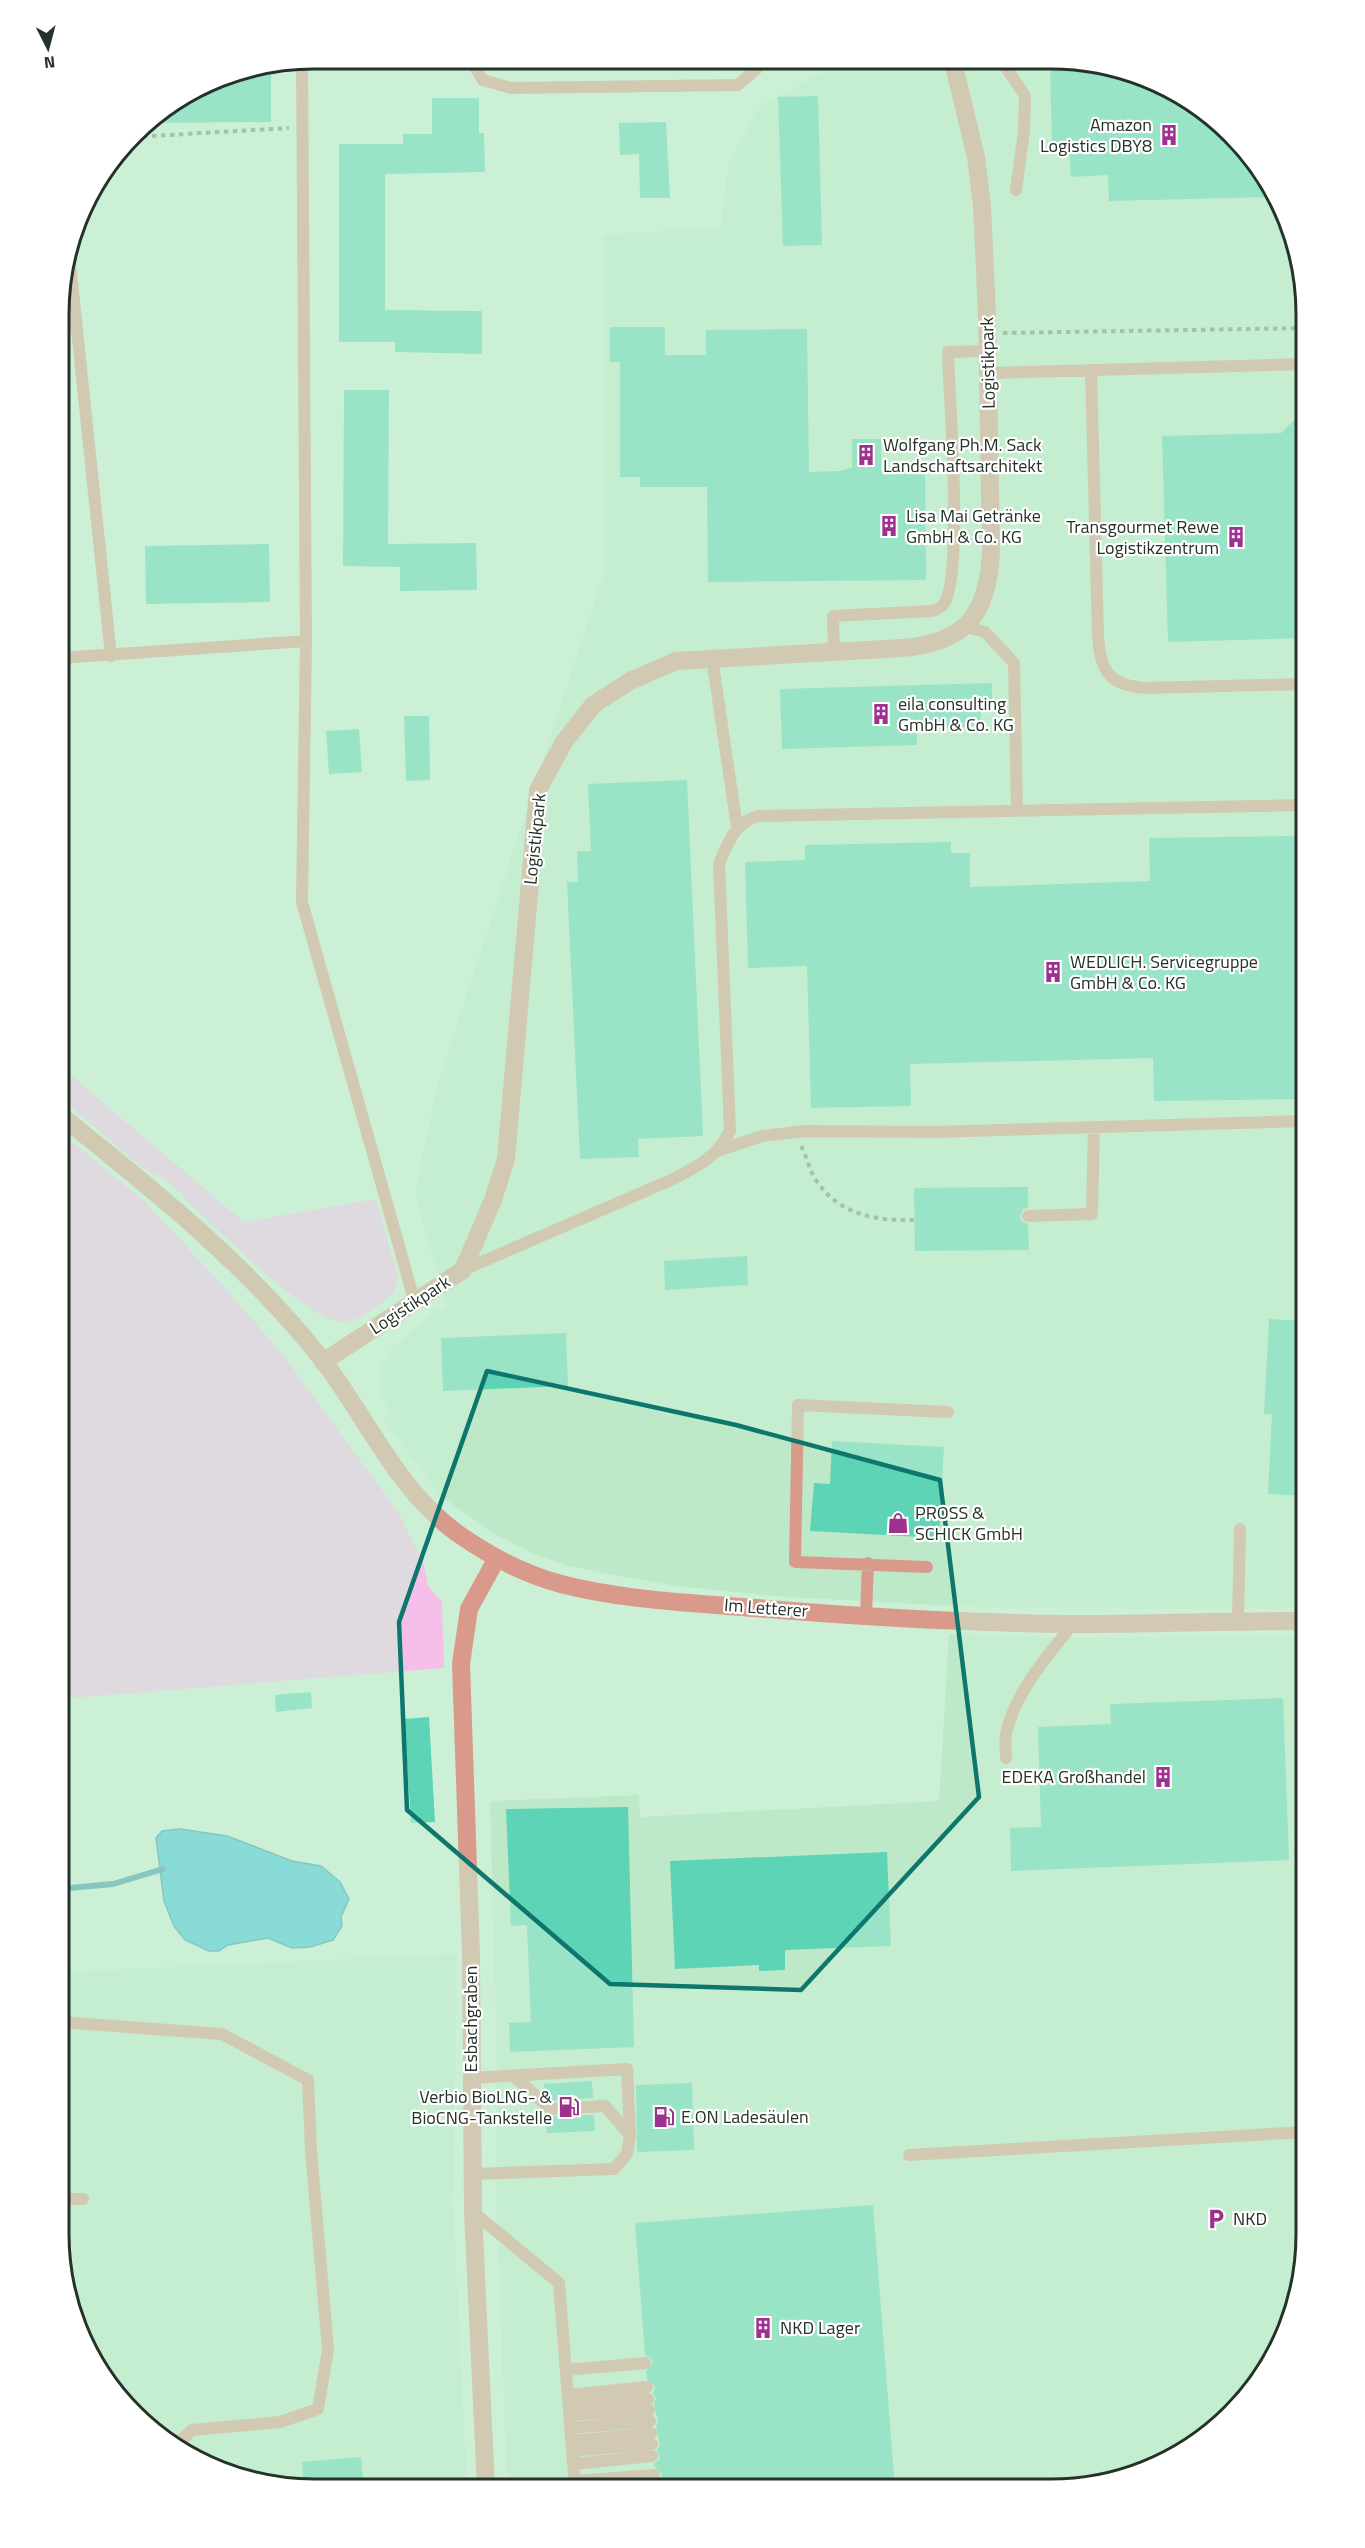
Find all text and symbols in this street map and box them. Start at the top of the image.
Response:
north arrow [18,18,78,78]
text: N [43,50,56,75]
place label: Amazon Logistics DBY8 [1040,111,1152,159]
building icon: Amazon Logistics DBY8 [1157,123,1181,147]
street label: Logistikpark [973,316,1002,409]
place label: Wolfgang Ph.M. Sack Landschaftsarchitekt [883,431,1043,479]
building icon: Wolfgang Ph.M. Sack Landschaftsarchitekt [854,443,878,467]
place label: Lisa Mai Getränke GmbH & Co. KG [906,502,1041,550]
place label: Transgourmet Rewe Logistikzentrum [1066,513,1219,561]
building icon: Lisa Mai Getränke GmbH & Co. KG [877,514,901,538]
building icon: Transgourmet Rewe Logistikzentrum [1224,525,1248,549]
place label: eila consulting GmbH & Co. KG [898,690,1014,738]
building icon: eila consulting GmbH & Co. KG [869,702,893,726]
street label: Logistikpark [516,791,553,886]
place label: WEDLICH. Servicegruppe GmbH & Co. KG [1070,948,1258,996]
building icon: WEDLICH. Servicegruppe GmbH & Co. KG [1041,960,1065,984]
street label: Logistikpark [364,1268,456,1341]
place label: PROSS & SCHICK GmbH [915,1499,1023,1547]
shop icon: PROSS & SCHICK GmbH [886,1511,910,1535]
street label: Im Letterer [723,1591,809,1624]
place label: EDEKA Großhandel [1001,1763,1146,1790]
building icon: EDEKA Großhandel [1151,1765,1175,1789]
street label: Esbachgraben [457,1965,484,2073]
place label: Verbio BioLNG- & BioCNG-Tankstelle [411,2083,553,2131]
fuel station icon: Verbio BioLNG- & BioCNG-Tankstelle [557,2095,581,2119]
place label: E.ON Ladesäulen [681,2103,809,2130]
fuel station icon: E.ON Ladesäulen [652,2105,676,2129]
place label: NKD [1233,2205,1267,2232]
parking icon: NKD [1204,2207,1228,2231]
place label: NKD Lager [780,2314,860,2341]
building icon: NKD Lager [751,2316,775,2340]

